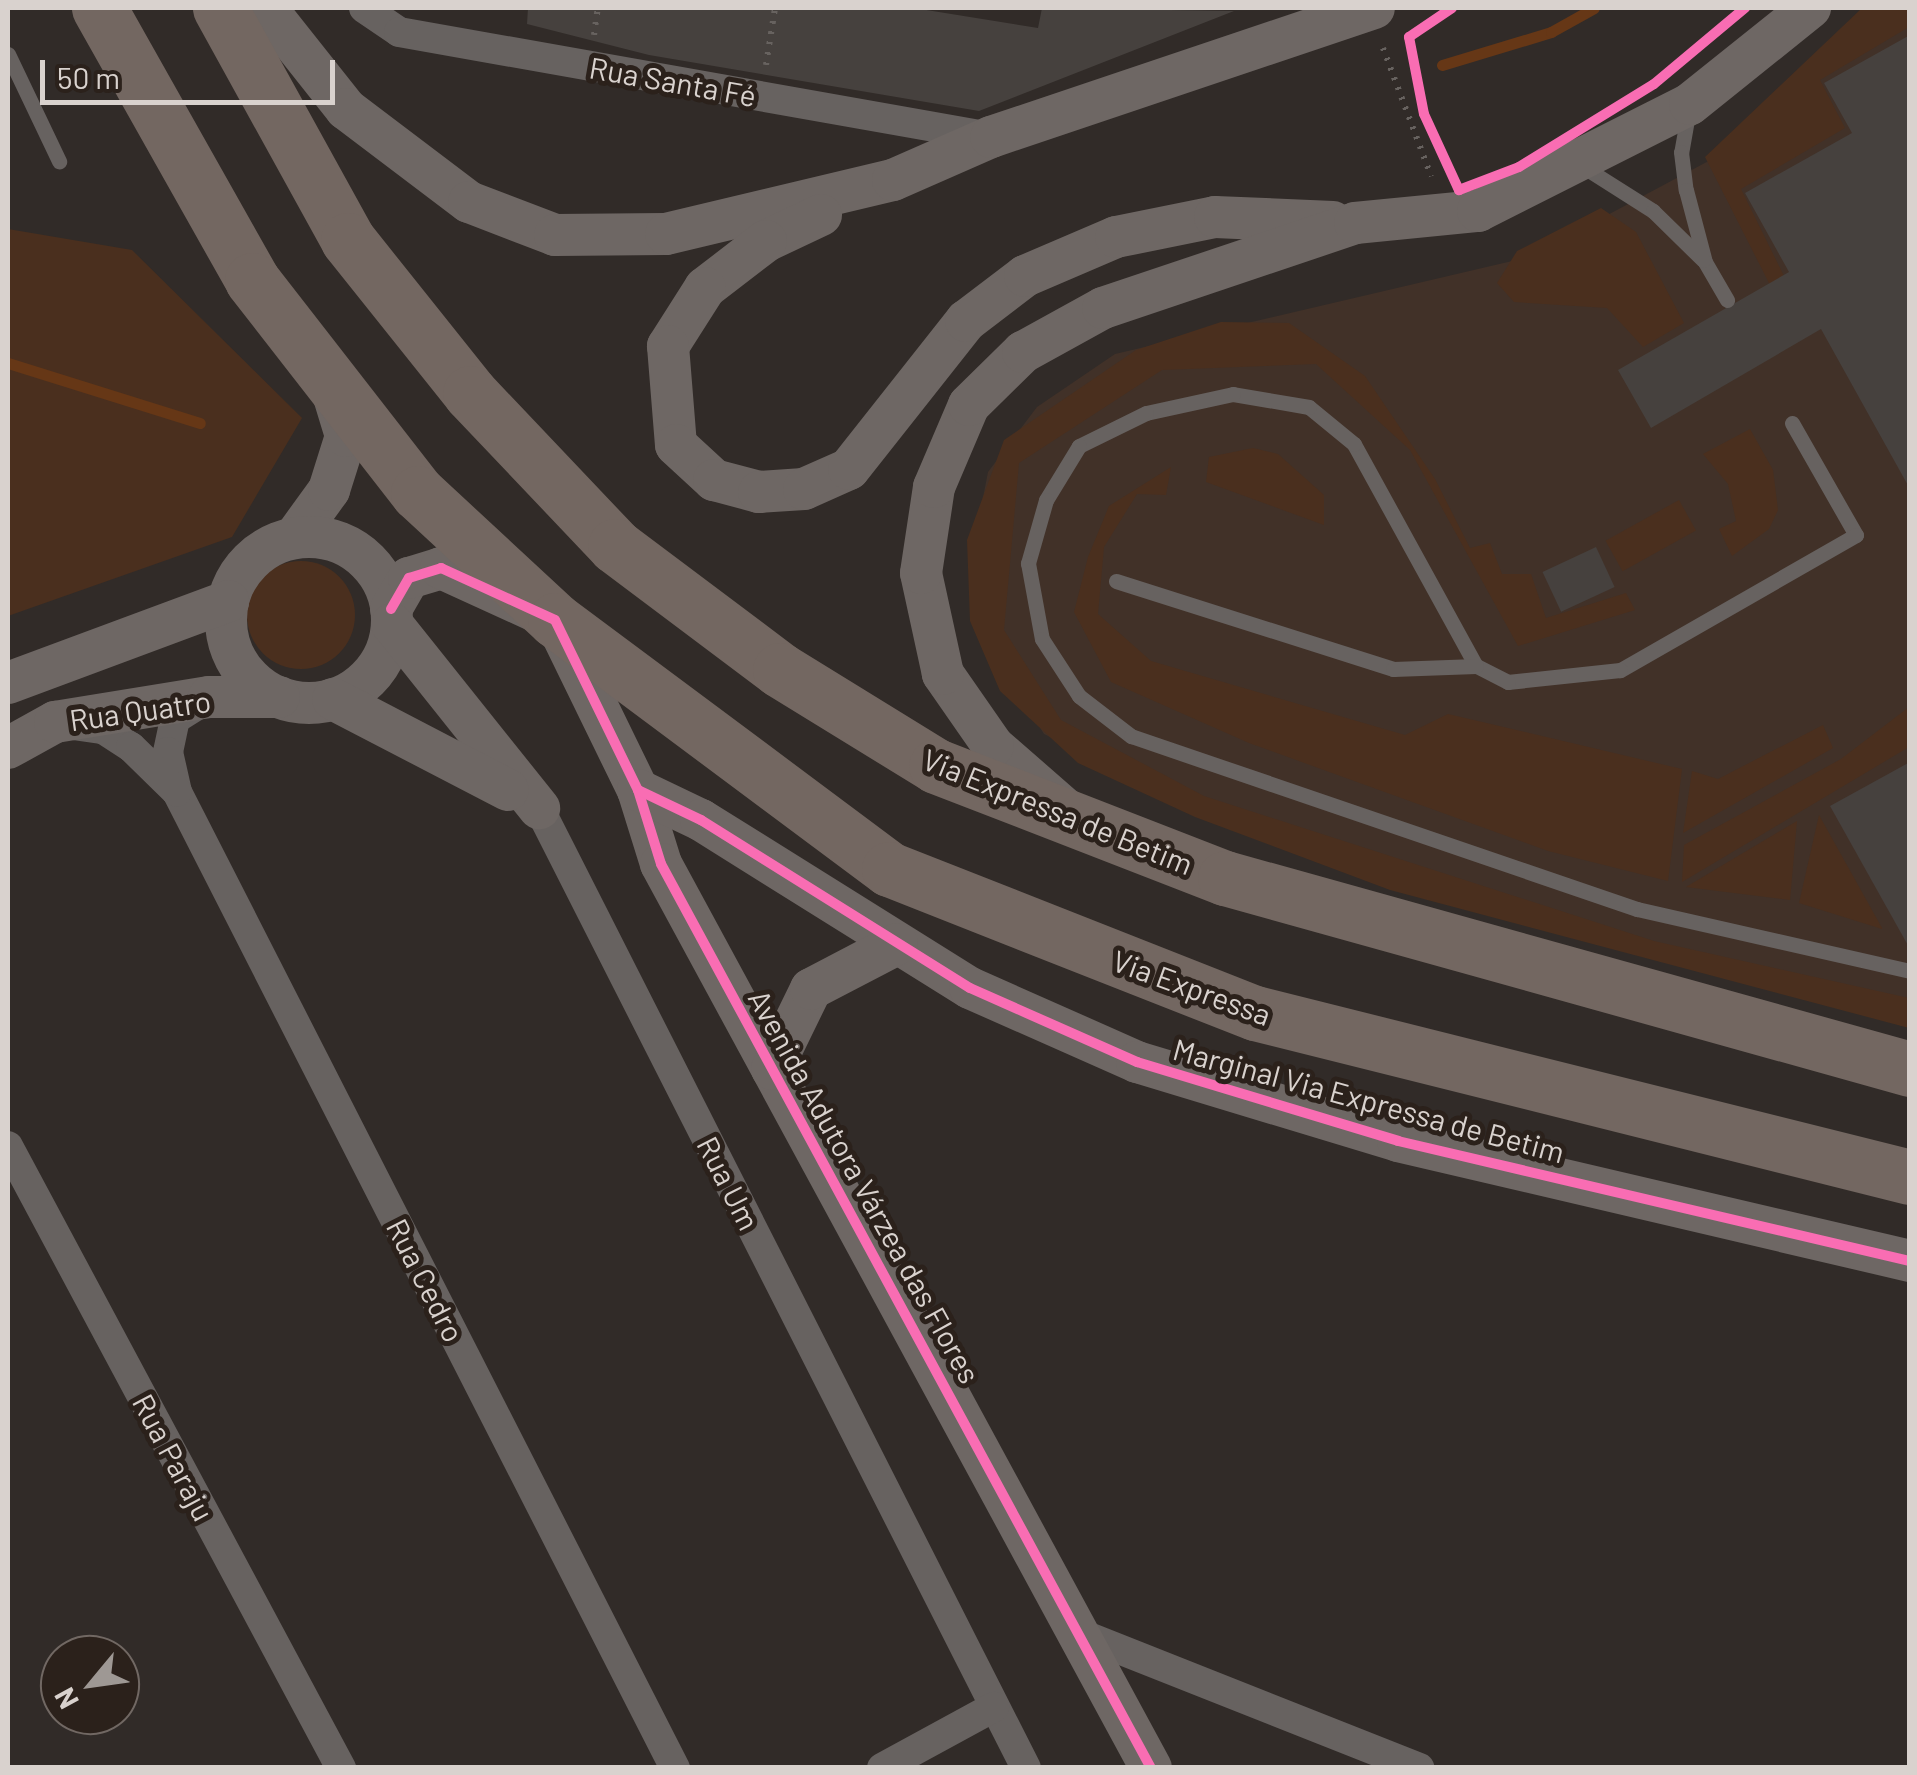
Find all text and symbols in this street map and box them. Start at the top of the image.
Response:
scale bar [45,40,340,102]
street label: Rua Santa Fé [587,49,759,113]
text: 50 m [57,59,120,95]
street label: Rua Quatro [67,682,213,738]
street label: Via Expressa de Betim [918,740,1198,882]
street label: Via Expressa [1108,942,1276,1032]
street label: Avenida Adutora Várzea das Flores [742,983,988,1389]
street label: Marginal Via Expressa de Betim [1169,1030,1569,1170]
street label: Rua Um [690,1130,768,1236]
street label: Rua Cedro [380,1212,472,1348]
street label: Rua Paraju [126,1387,222,1527]
north arrow [40,1635,140,1735]
text: N [46,1682,85,1715]

